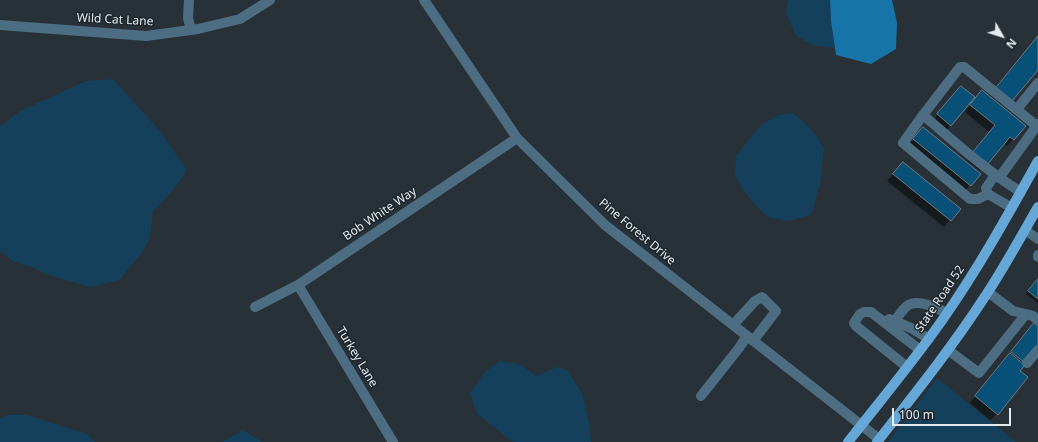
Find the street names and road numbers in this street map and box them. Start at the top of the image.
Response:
street label: Wild Cat Lane [76,11,154,29]
street label: Bob White Way [341,184,419,244]
street label: Pine Forest Drive [596,196,678,268]
street label: State Road 52 [912,263,968,335]
street label: Turkey Lane [333,324,381,390]

